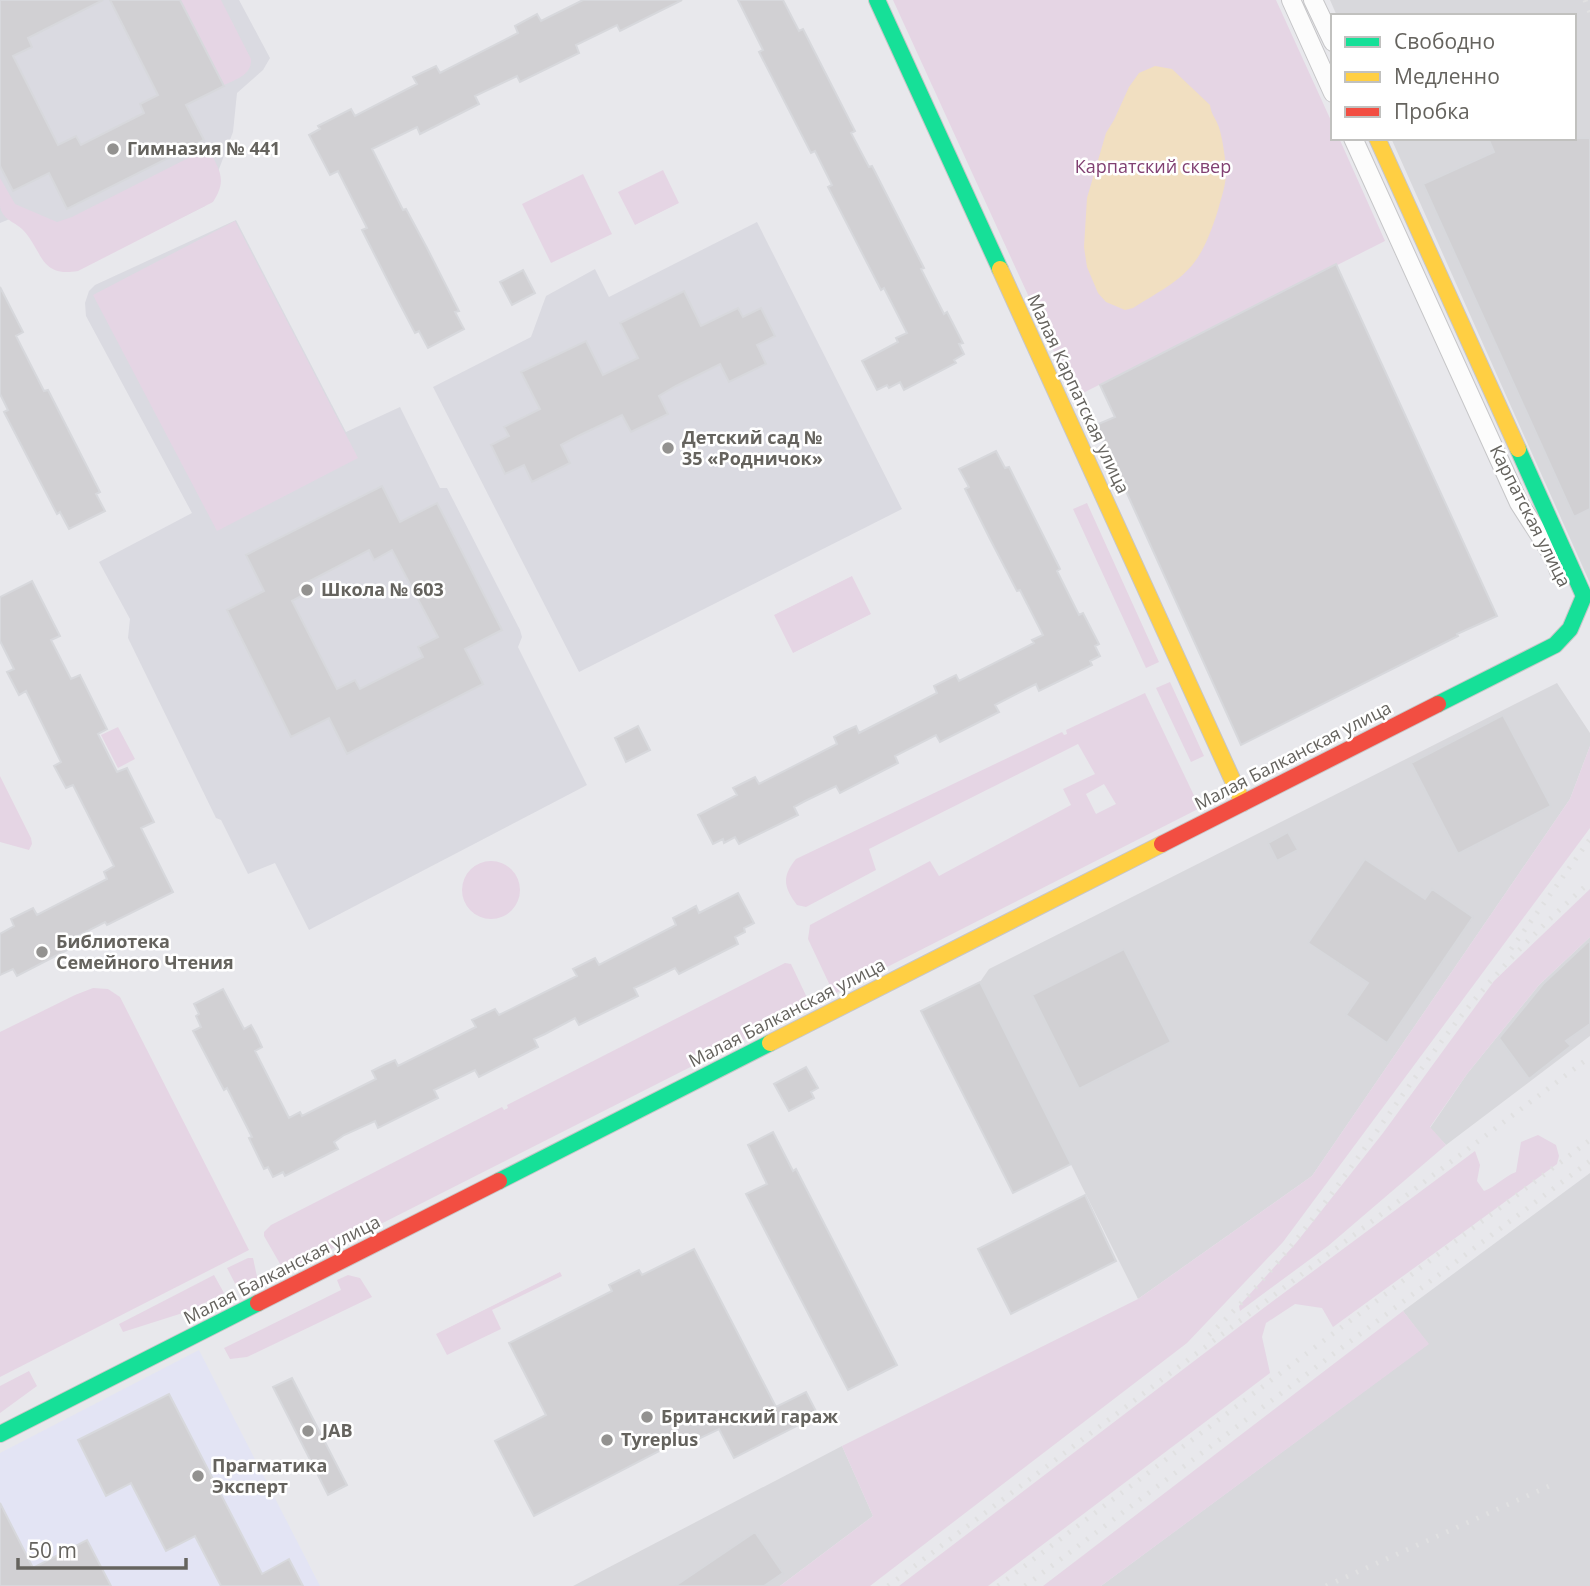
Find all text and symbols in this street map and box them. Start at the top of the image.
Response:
legend [1331,14,1576,140]
text: Свободно [1394,27,1495,55]
text: Медленно [1394,62,1500,90]
text: Пробка [1394,97,1470,125]
place label: Гимназия № 441 [127,136,280,160]
marker: Гимназия № 441 [105,141,121,157]
park label: Карпатский сквер [1075,154,1231,178]
street label: Малая Карпатская улица [1022,290,1136,497]
place label: Детский сад № 35 «Родничок» [682,425,823,470]
marker: Детский сад № 35 «Родничок» [660,440,676,456]
street label: Карпатская улица [1485,440,1577,591]
place label: Школа № 603 [321,577,444,601]
marker: Школа № 603 [299,582,315,598]
street label: Малая Балканская улица [1190,695,1395,815]
place label: Библиотека Семейного Чтения [56,929,234,974]
marker: Библиотека Семейного Чтения [34,944,50,960]
street label: Малая Балканская улица [684,952,889,1072]
street label: Малая Балканская улица [179,1209,384,1329]
place label: Британский гараж [661,1404,838,1428]
marker: Британский гараж [639,1409,655,1425]
place label: JAB [320,1418,352,1442]
marker: JAB [300,1423,316,1439]
place label: Tyreplus [621,1427,698,1451]
marker: Tyreplus [599,1432,615,1448]
place label: Прагматика Эксперт [212,1453,327,1498]
marker: Прагматика Эксперт [190,1468,206,1484]
scale bar [18,1526,186,1570]
text: 50 m [28,1536,77,1564]

